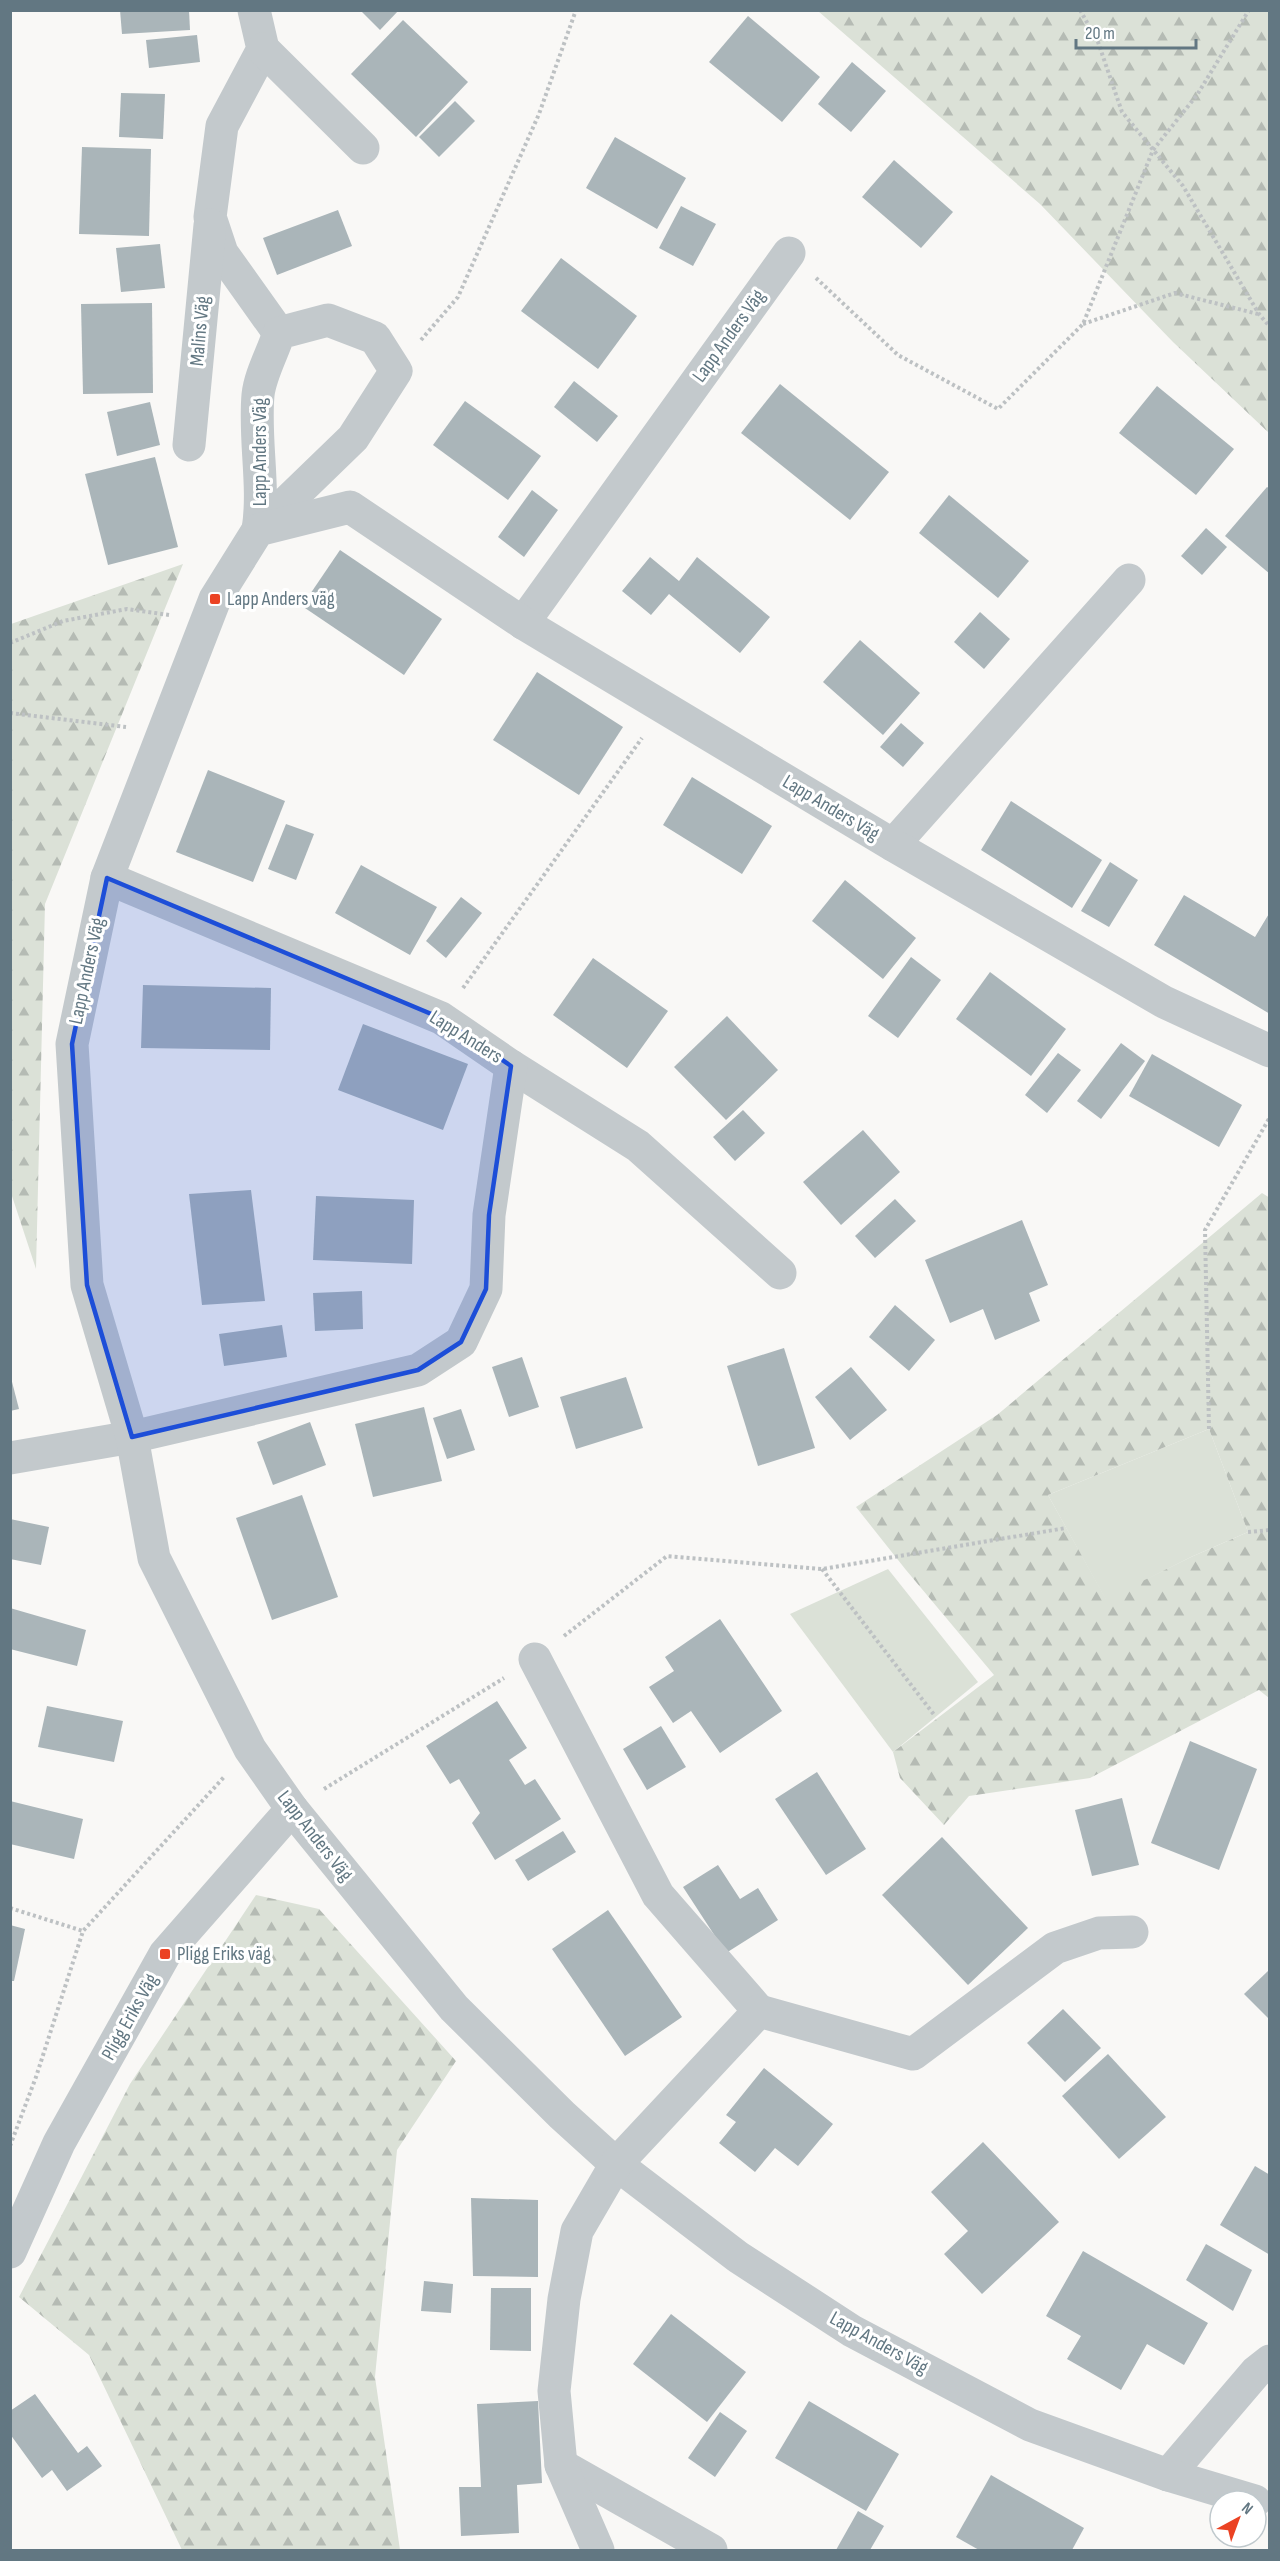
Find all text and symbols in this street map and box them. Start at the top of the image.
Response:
scale bar [1076,12,1196,50]
text: 20 m [1085,23,1115,44]
street label: Lapp Anders Väg [687,285,771,387]
street label: Malins Väg [185,295,215,367]
street label: Lapp Anders Väg [248,398,272,506]
place label: Lapp Anders väg [227,587,335,611]
marker: Lapp Anders väg [208,592,222,606]
street label: Lapp Anders Väg [778,770,884,846]
street label: Lapp Anders Väg [64,915,110,1027]
street label: Lapp Anders [425,1005,507,1069]
street label: Lapp Anders Väg [272,1786,358,1886]
place label: Pligg Eriks väg [177,1942,271,1966]
marker: Pligg Eriks väg [158,1947,172,1961]
street label: Pligg Eriks Väg [96,1970,164,2064]
street label: Lapp Anders Väg [826,2306,932,2380]
north arrow [1208,2489,1268,2549]
text: N [1237,2499,1256,2519]

